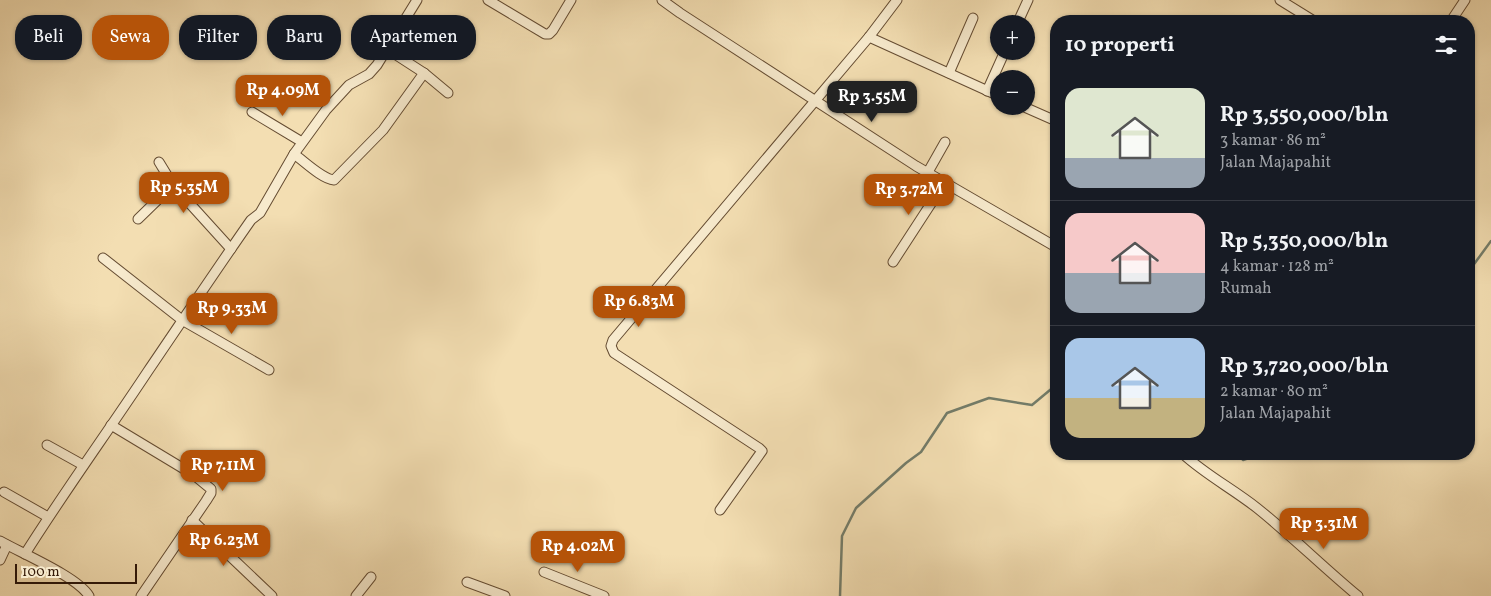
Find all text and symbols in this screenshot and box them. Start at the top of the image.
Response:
chip: Beli [15,15,82,60]
chip: Sewa [92,15,169,60]
chip: Filter [179,15,257,60]
chip: Baru [267,15,341,60]
chip: Apartemen [351,15,476,60]
map controls [990,15,1035,115]
button: + [990,15,1035,60]
text: 10 properti [1065,31,1175,60]
icon: filters [1432,31,1460,59]
button: − [990,70,1035,115]
pin: Rp 4.09M [231,74,335,117]
text: Rp 4.09M [247,80,320,102]
pin: Rp 3.55M [820,80,924,123]
text: Rp 3.55M [838,86,906,108]
text: Rp 3,550,000/bln [1220,101,1389,130]
icon: home [1105,108,1165,168]
text: 3 kamar · 86 m² [1220,130,1326,152]
text: Jalan Majapahit [1220,152,1331,174]
pin: Rp 5.35M [132,172,236,214]
pin: Rp 3.72M [857,174,961,216]
text: Rp 5.35M [150,177,218,199]
text: Rp 3.72M [875,179,943,201]
text: Rp 5,350,000/bln [1220,227,1388,256]
icon: home [1105,233,1165,293]
text: 4 kamar · 128 m² [1220,256,1334,278]
text: Rumah [1220,278,1272,300]
pin: Rp 6.83M [587,286,691,328]
text: Rp 6.83M [604,291,674,313]
pin: Rp 9.33M [180,292,284,335]
text: Rp 9.33M [197,298,267,320]
text: Rp 3,720,000/bln [1220,352,1389,381]
icon: home [1105,358,1165,418]
text: 2 kamar · 80 m² [1220,381,1328,403]
text: Jalan Majapahit [1220,403,1331,425]
pin: Rp 7.11M [171,450,275,492]
text: Rp 7.11M [191,455,255,477]
pin: Rp 3.31M [1272,508,1376,550]
text: Rp 3.31M [1291,513,1357,535]
pin: Rp 6.23M [172,524,276,567]
text: Rp 6.23M [189,530,259,552]
pin: Rp 4.02M [526,530,630,573]
text: Rp 4.02M [542,536,614,558]
scale bar [15,561,138,584]
text: 100 m [22,563,60,582]

